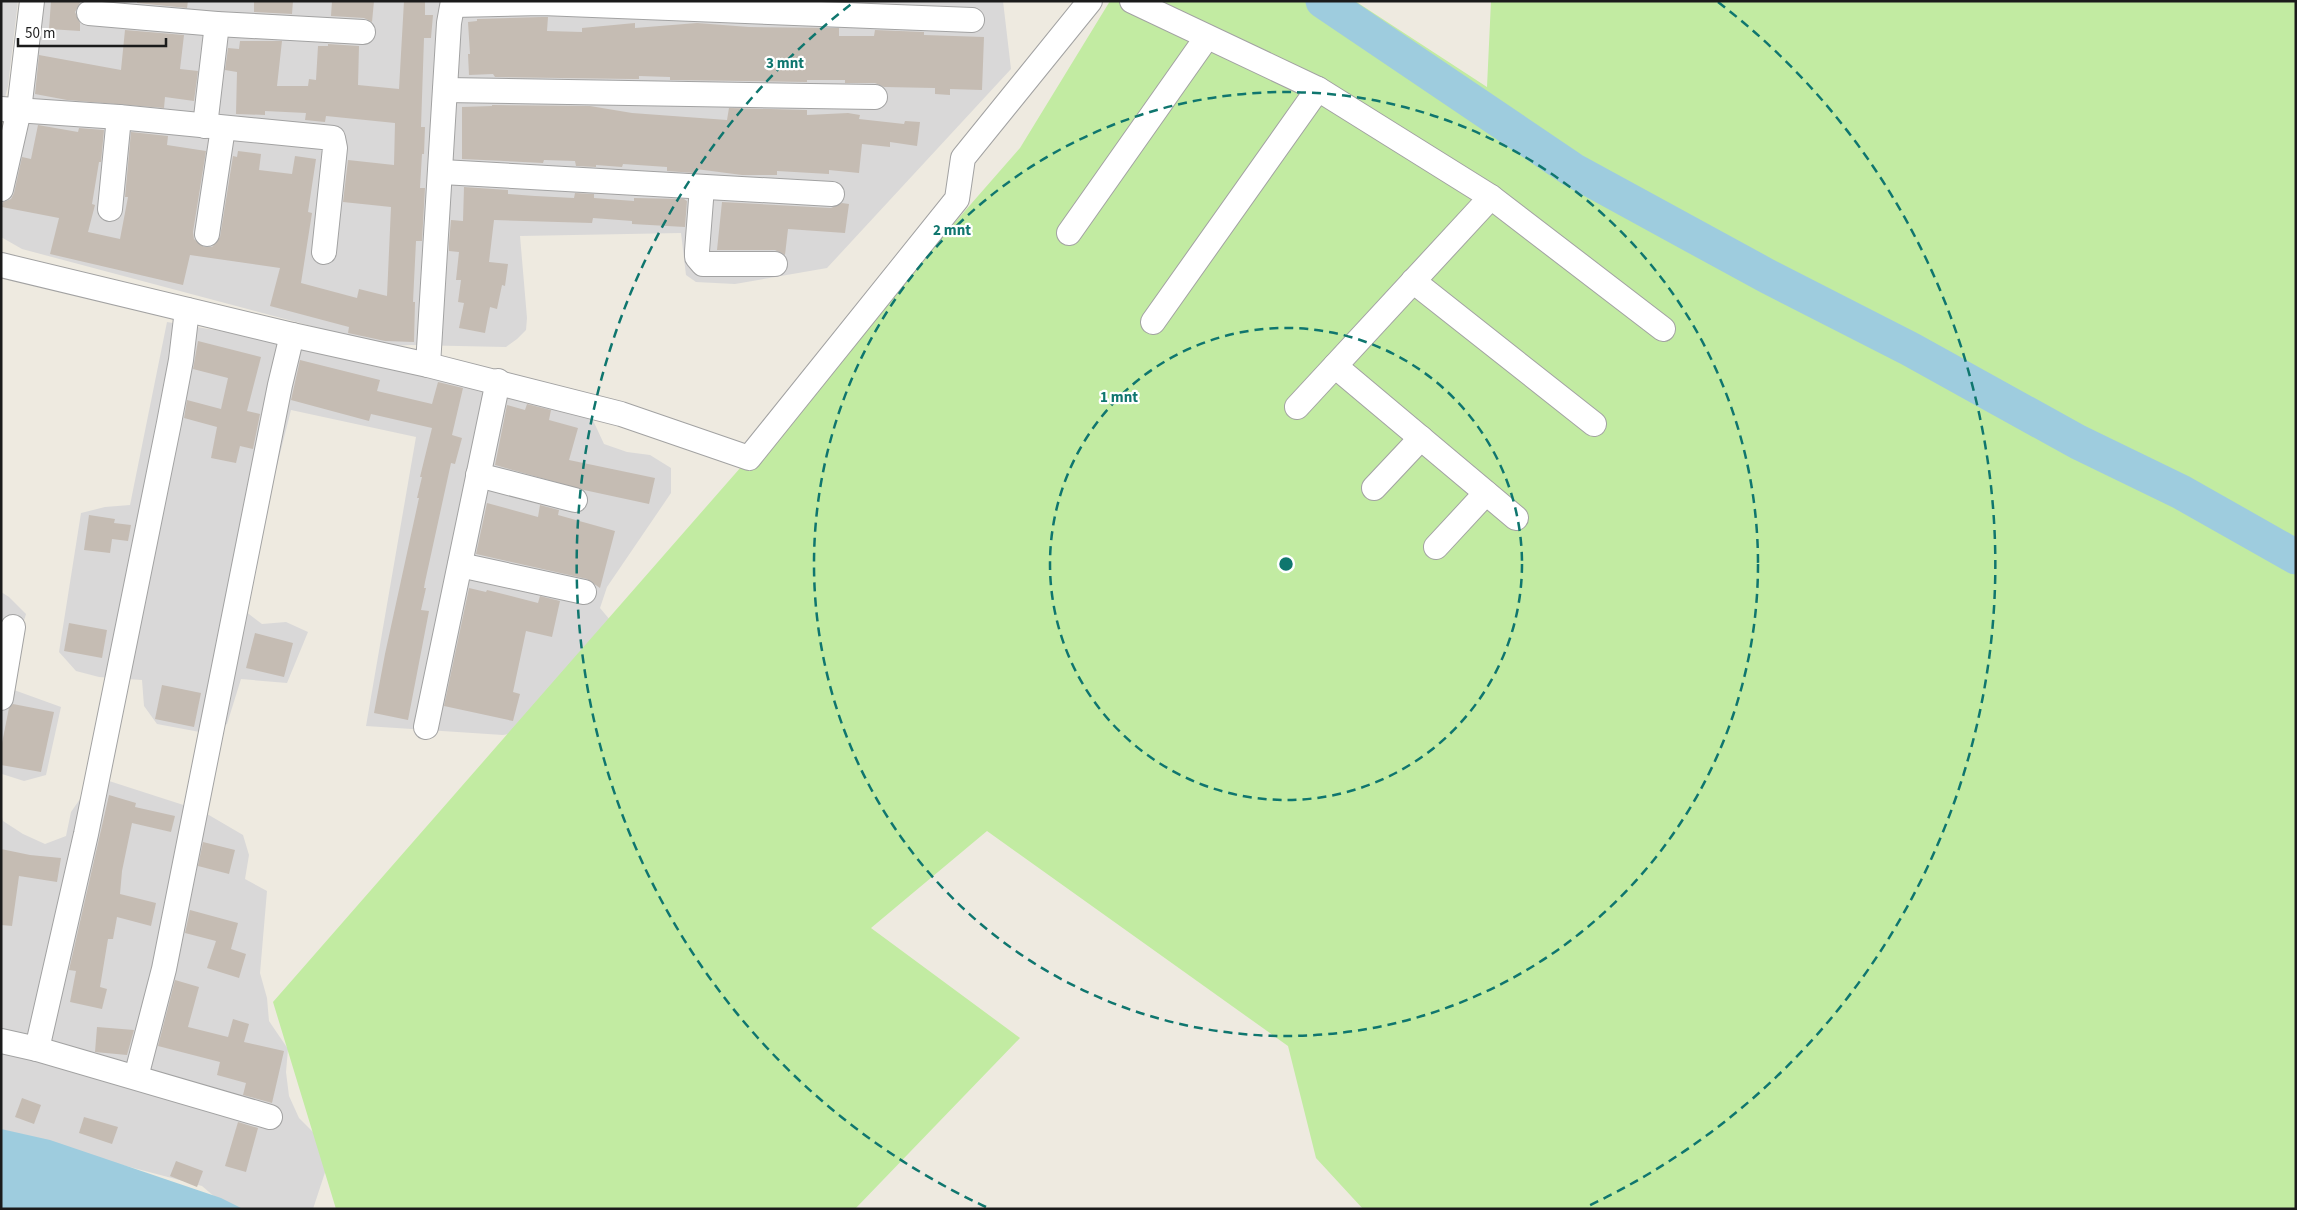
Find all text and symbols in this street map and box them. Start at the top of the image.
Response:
scale bar [18,15,165,47]
text: 50 m [25,23,55,44]
text: 3 mnt [766,53,804,74]
text: 2 mnt [933,220,971,241]
text: 1 mnt [1100,387,1138,408]
centre of rings [1277,555,1295,573]

